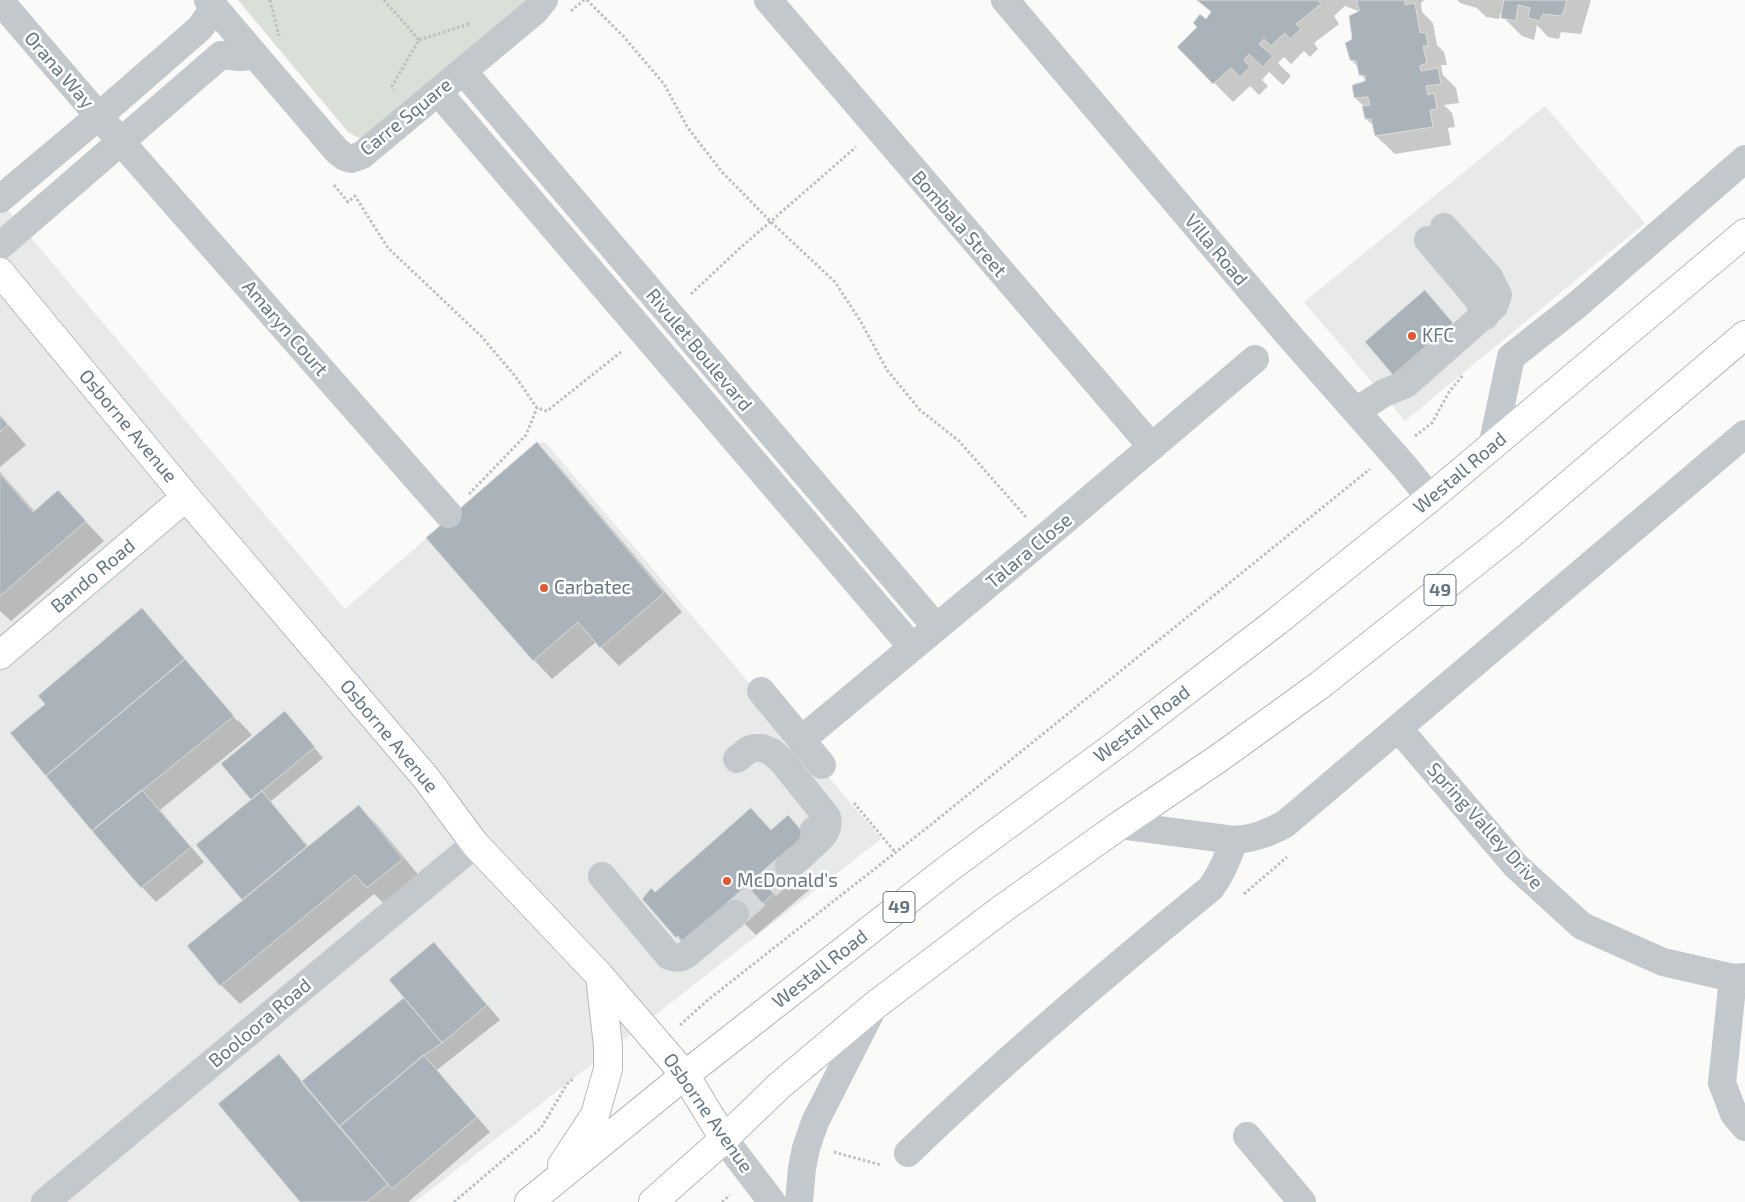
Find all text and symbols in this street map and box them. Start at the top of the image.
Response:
street label: Orana Way [19,27,99,113]
street label: Carre Square [356,73,456,161]
street label: Bombala Street [907,166,1011,282]
street label: Villa Road [1180,210,1252,290]
street label: Amaryn Court [237,276,333,380]
street label: Rivulet Boulevard [641,284,757,416]
place label: KFC [1422,325,1454,347]
marker: KFC [1406,330,1418,342]
street label: Osborne Avenue [74,365,182,487]
street label: Westall Road [1409,427,1511,519]
street label: Talara Close [981,508,1077,594]
street label: Bando Road [46,534,140,618]
road number: 49 [1424,574,1456,606]
place label: Carbatec [554,577,631,599]
marker: Carbatec [538,582,550,594]
street label: Osborne Avenue [335,675,443,797]
street label: Westall Road [1089,680,1195,768]
street label: Spring Valley Drive [1422,758,1548,894]
place label: McDonald's [737,870,838,892]
marker: McDonald's [721,875,733,887]
road number: 49 [883,892,915,922]
street label: Westall Road [768,925,872,1013]
street label: Booloora Road [204,974,316,1072]
street label: Osborne Avenue [658,1049,758,1177]

